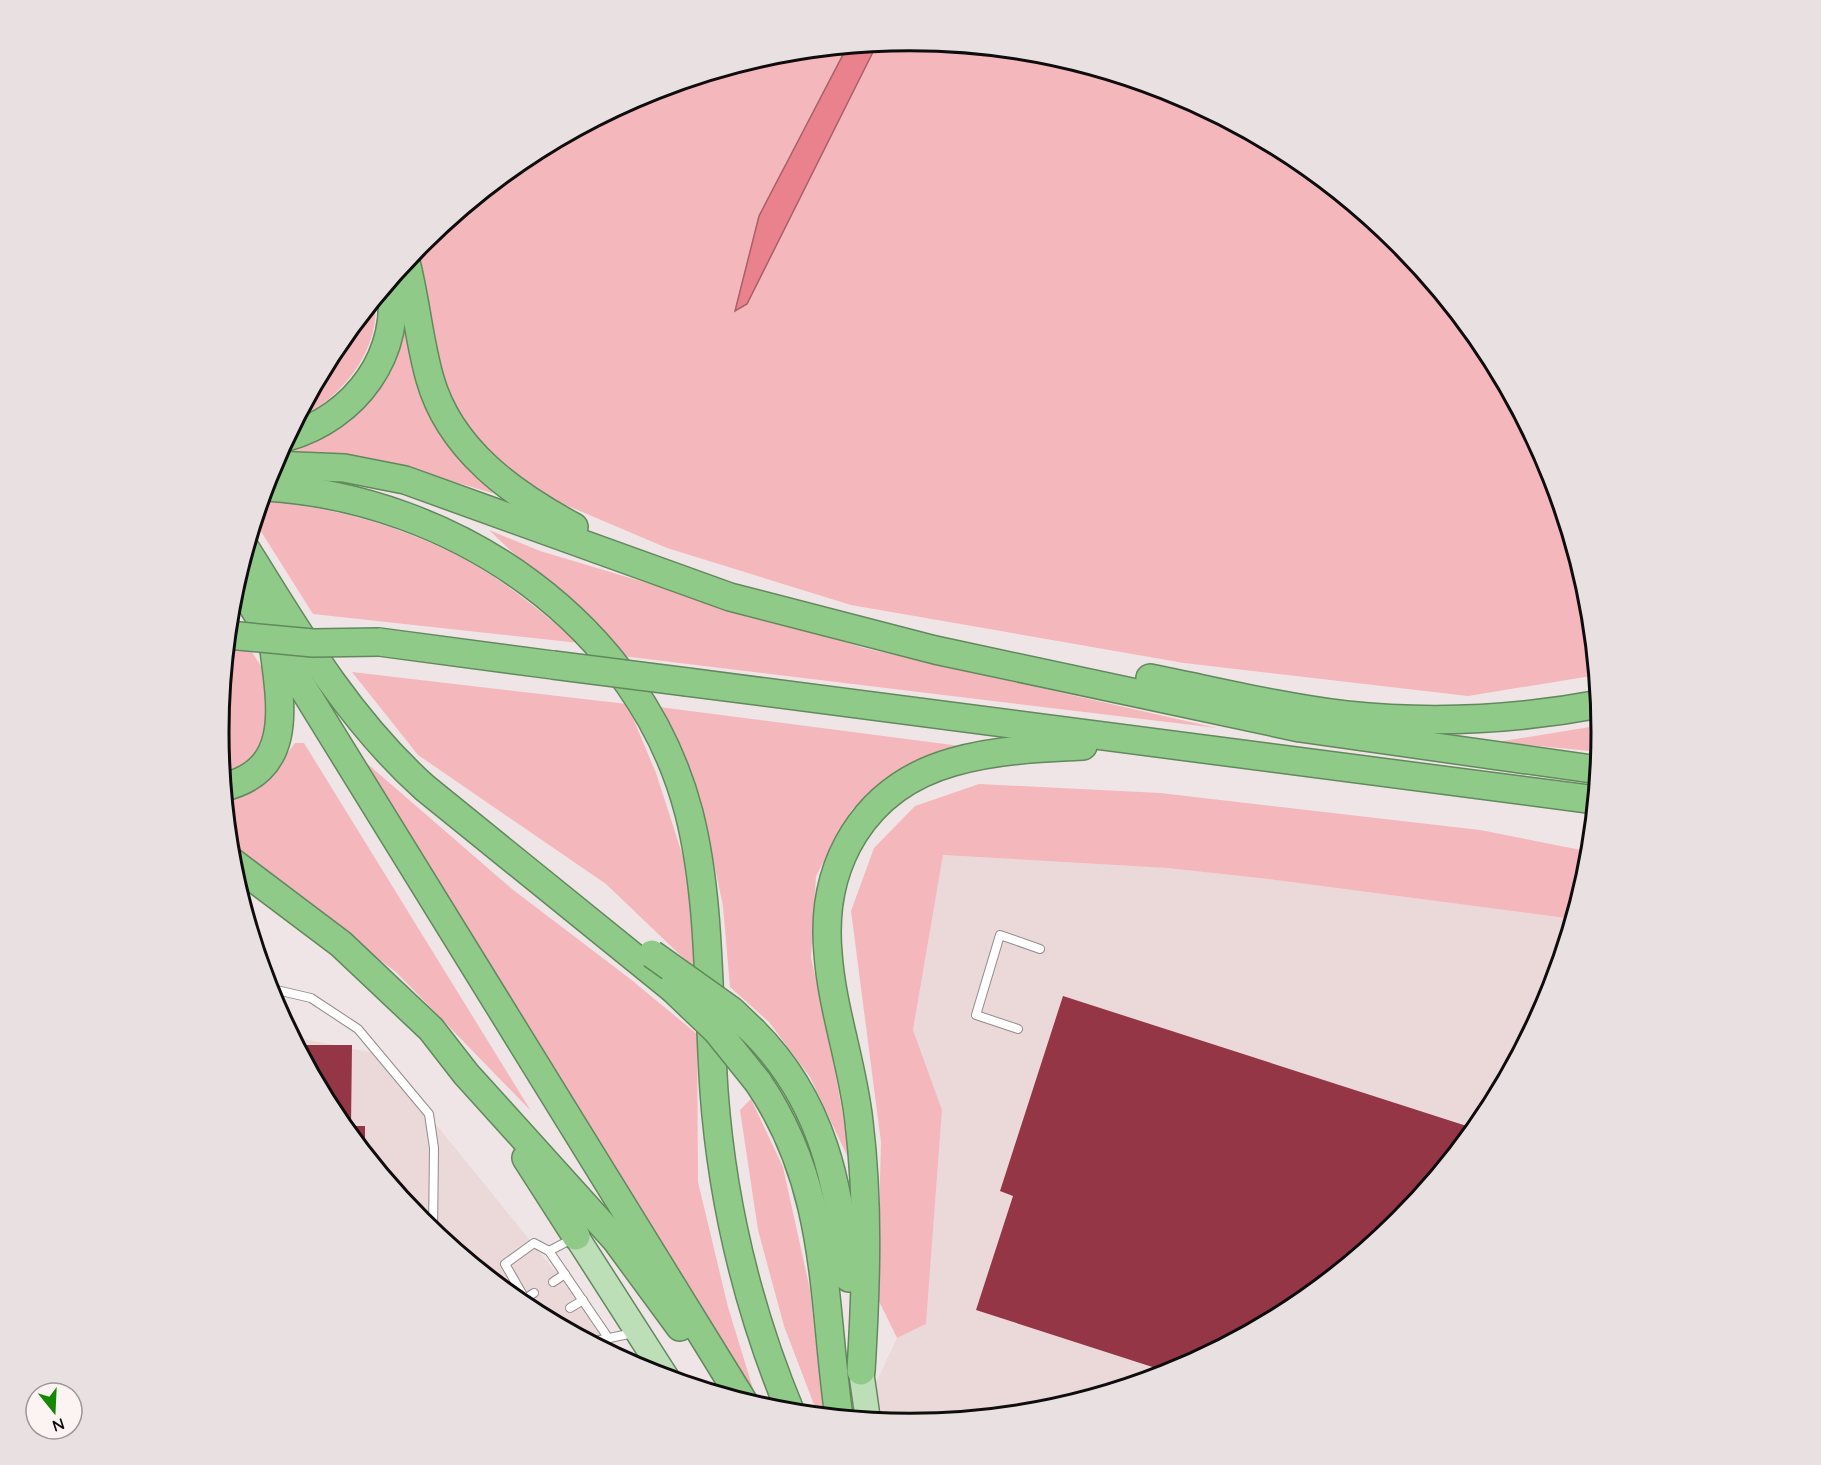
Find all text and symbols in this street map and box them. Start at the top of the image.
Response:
north arrow [24,1381,84,1441]
text: N [50,1414,67,1437]

